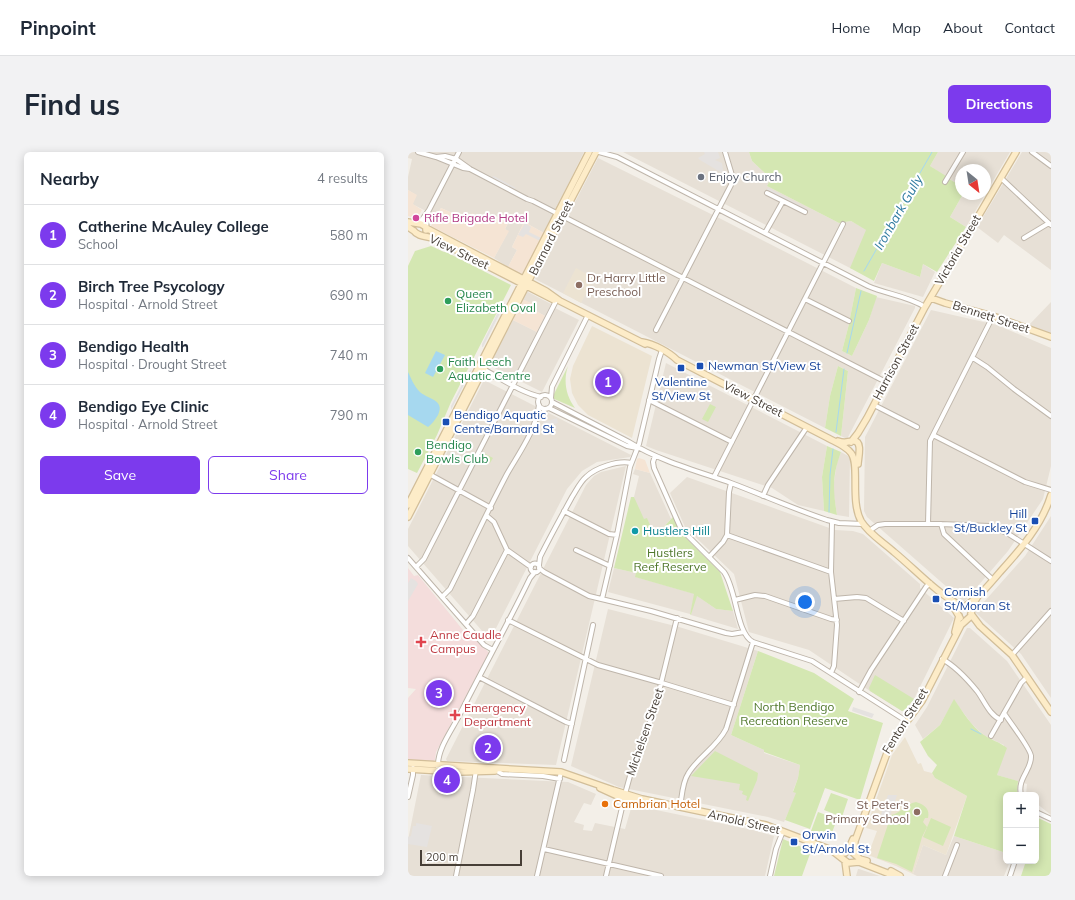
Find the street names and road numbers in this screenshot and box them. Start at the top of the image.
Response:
street label: Barnard Street [525,198,576,278]
street label: Victoria Street [931,212,984,288]
street label: View Street [427,231,491,272]
street label: Bennett Street [951,297,1031,336]
street label: Harrison Street [869,321,922,402]
street label: View Street [721,377,785,420]
street label: Fenton Street [878,685,931,756]
street label: Michelsen Street [623,686,666,777]
street label: Arnold Street [707,806,782,837]

